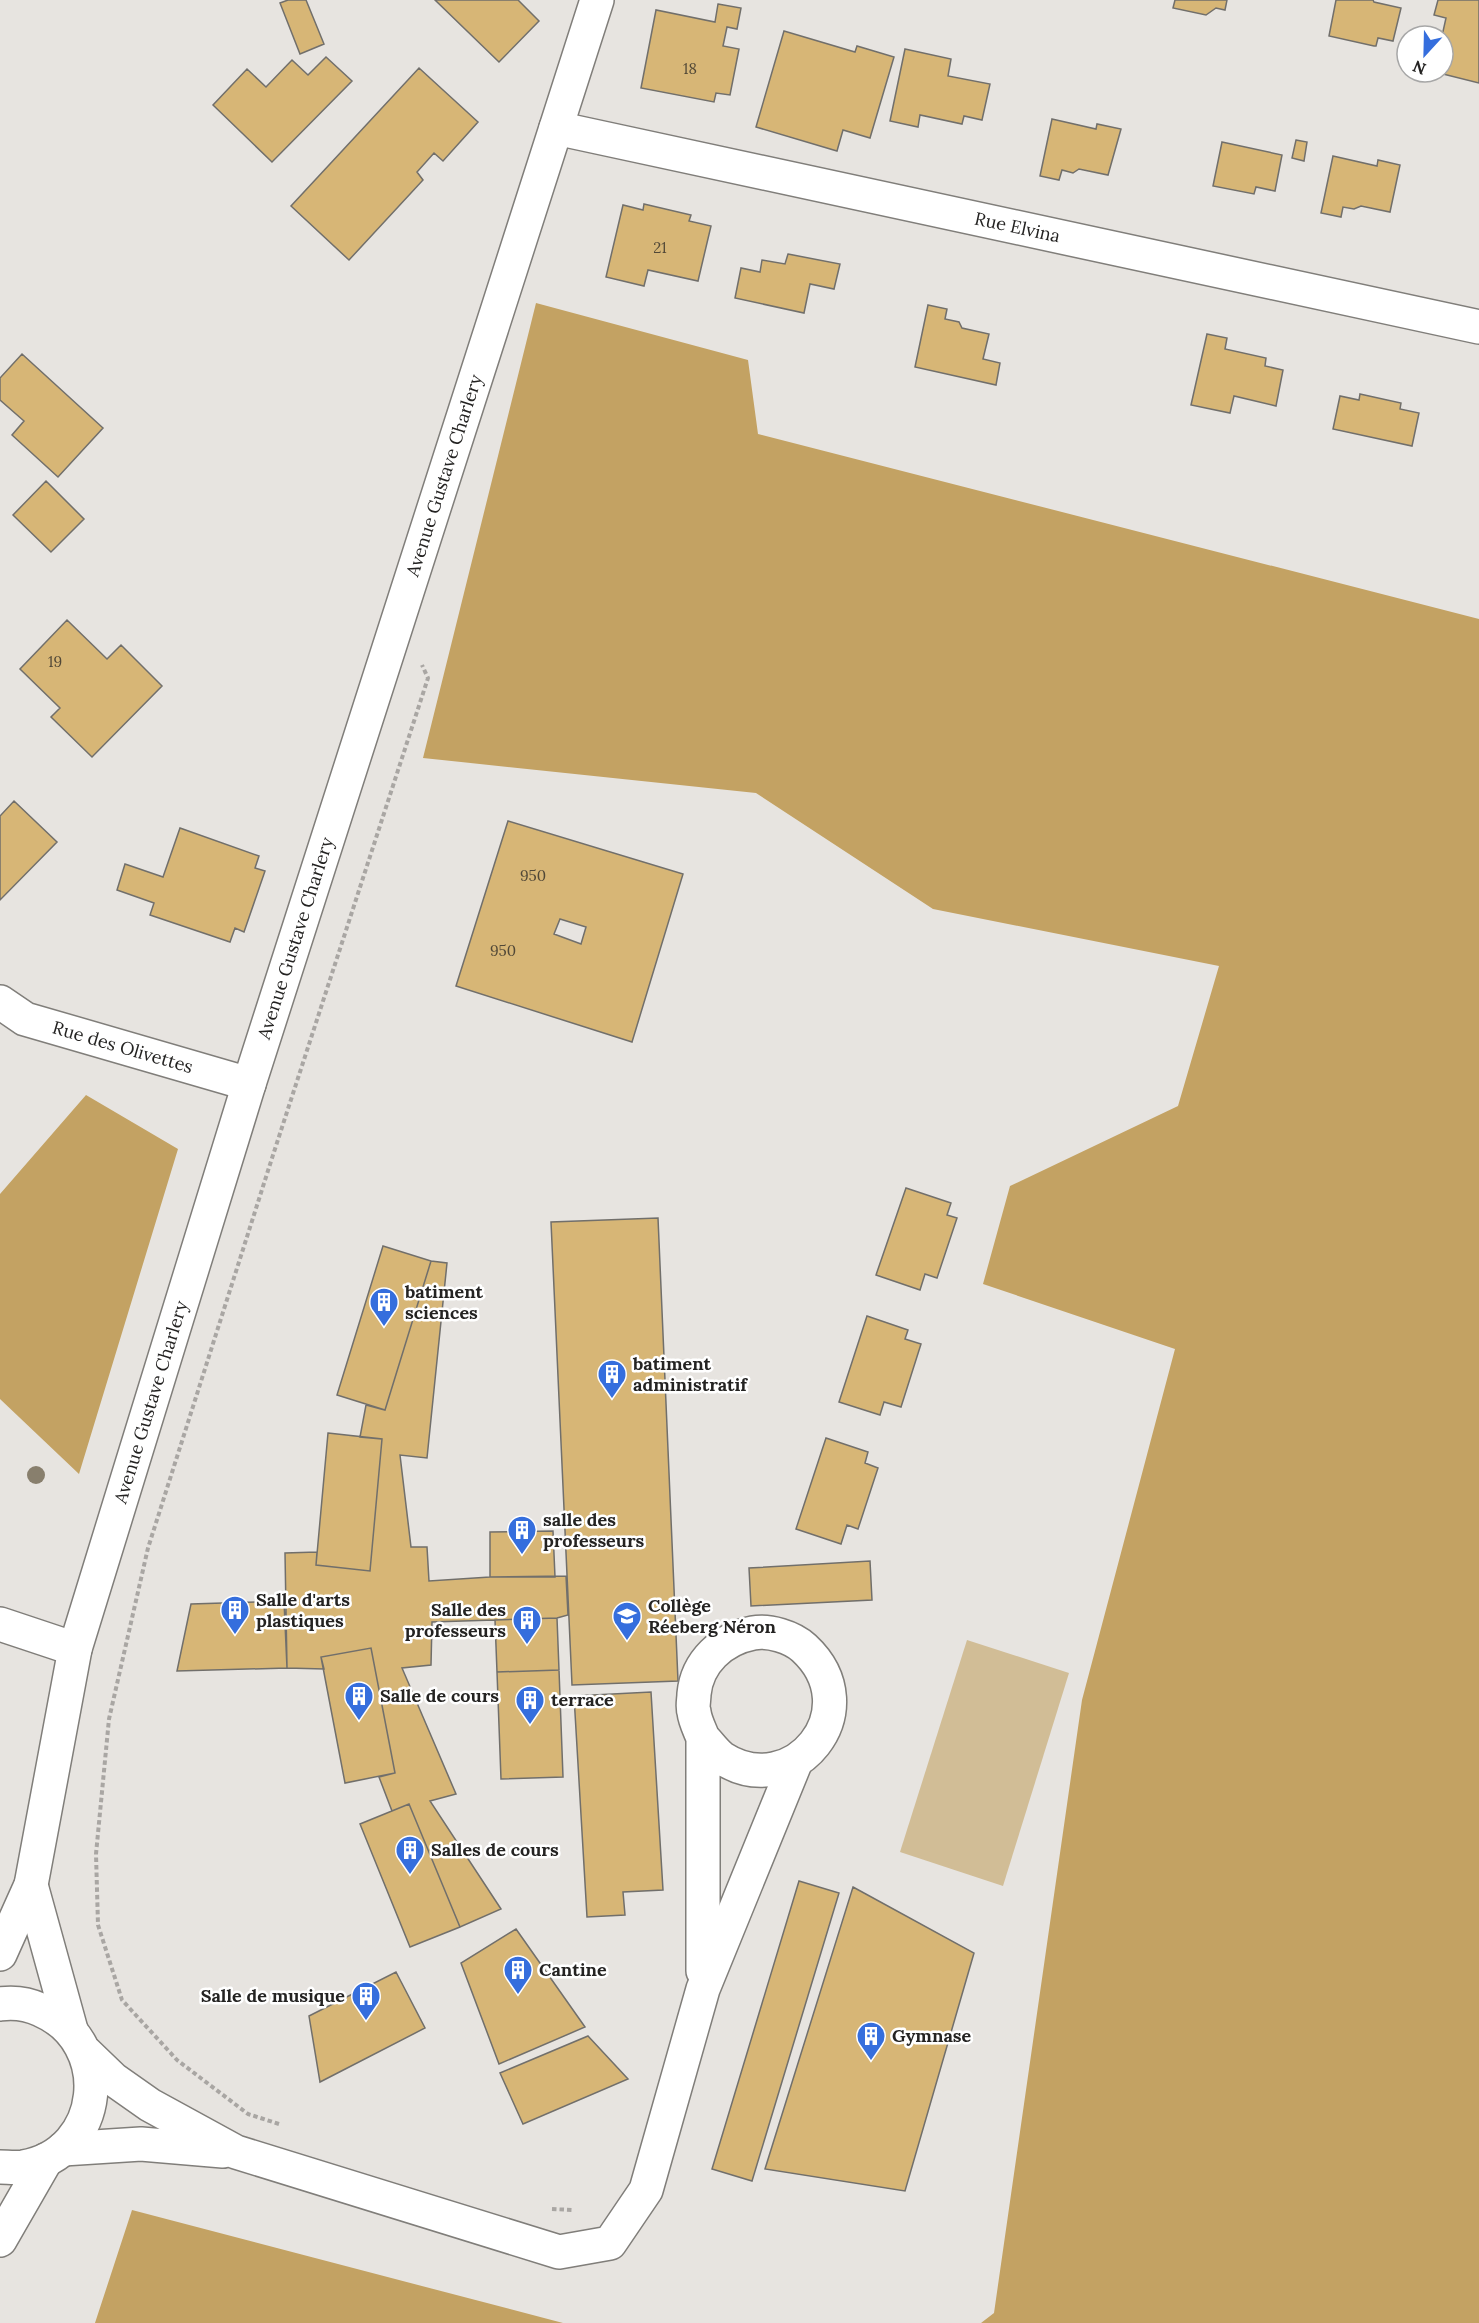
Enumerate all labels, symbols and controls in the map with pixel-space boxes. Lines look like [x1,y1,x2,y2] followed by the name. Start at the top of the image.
[1395,24,1455,84] north arrow
[1410,56,1429,79] text: N
[683,59,697,78] house number: 18
[973,207,1062,247] street label: Rue Elvina
[653,238,667,257] house number: 21
[400,371,487,580] street label: Avenue Gustave Charlery
[48,652,62,671] house number: 19
[252,834,339,1043] street label: Avenue Gustave Charlery
[520,866,546,885] house number: 950
[490,941,516,960] house number: 950
[50,1016,196,1078] street label: Rue des Olivettes
[404,1280,484,1324] place label: batiment sciences
[368,1286,400,1328] building icon: batiment sciences
[108,1297,193,1507] street label: Avenue Gustave Charlery
[632,1352,748,1396] place label: batiment administratif
[596,1358,628,1400] building icon: batiment administratif
[543,1508,644,1552] place label: salle des professeurs
[506,1514,538,1556] building icon: salle des professeurs
[256,1588,350,1632] place label: Salle d'arts plastiques
[219,1594,251,1636] building icon: Salle d'arts plastiques
[648,1594,777,1638] place label: Collège Réeberg Néron
[405,1598,506,1642] place label: Salle des professeurs
[611,1600,643,1642] school or university icon: Collège Réeberg Néron
[511,1604,543,1646] building icon: Salle des professeurs
[343,1680,375,1722] building icon: Salle de cours
[380,1684,499,1707] place label: Salle de cours
[514,1684,546,1726] building icon: terrace
[551,1688,614,1711] place label: terrace
[394,1834,426,1876] building icon: Salles de cours
[431,1838,559,1861] place label: Salles de cours
[502,1954,534,1996] building icon: Cantine
[539,1958,607,1981] place label: Cantine
[350,1980,382,2022] building icon: Salle de musique
[201,1984,345,2007] place label: Salle de musique
[855,2020,887,2062] building icon: Gymnase
[892,2024,972,2047] place label: Gymnase

